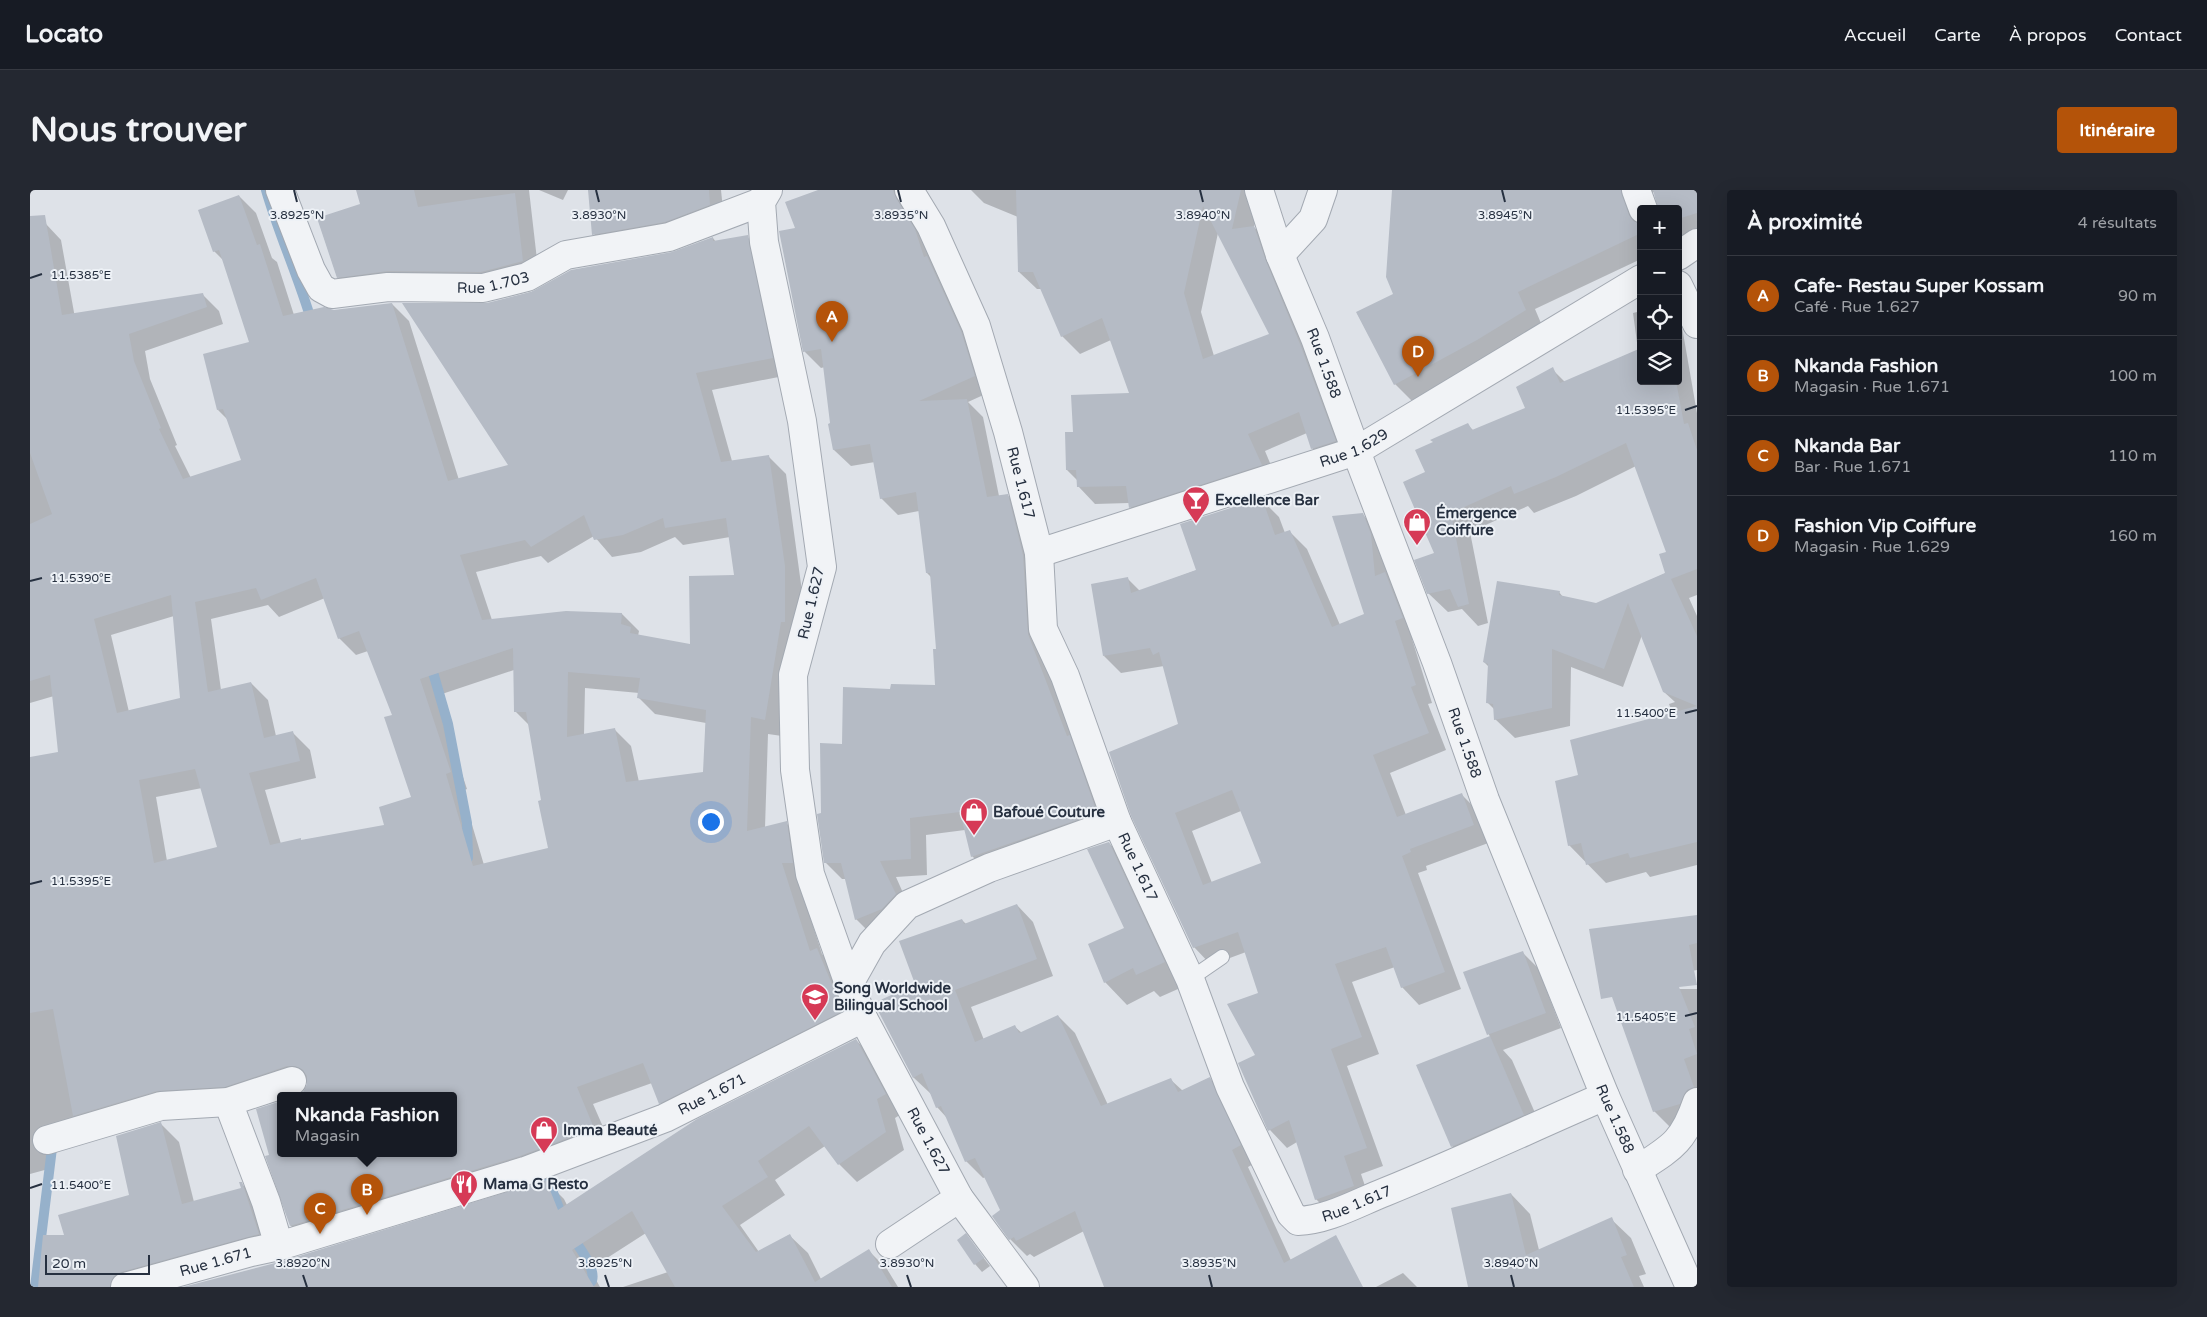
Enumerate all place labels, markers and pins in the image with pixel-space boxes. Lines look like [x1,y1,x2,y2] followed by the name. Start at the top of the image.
[816,301,848,342] pin: A
[1402,336,1434,377] pin: D
[1181,485,1211,524] bar icon: Excellence Bar
[1215,491,1319,509] place label: Excellence Bar
[1436,503,1517,539] place label: Émergence Coiffure
[1402,507,1432,546] shop icon: Émergence Coiffure
[959,797,989,836] shop icon: Bafoué Couture
[993,803,1105,821] place label: Bafoué Couture
[834,979,951,1015] place label: Song Worldwide Bilingual School
[800,982,830,1021] school or university icon: Song Worldwide Bilingual School
[529,1115,559,1154] shop icon: Imma Beauté
[563,1121,658,1139] place label: Imma Beauté
[449,1169,479,1208] restaurant icon: Mama G Resto
[351,1174,383,1215] pin: B
[483,1175,588,1193] place label: Mama G Resto
[304,1193,336,1234] pin: C

